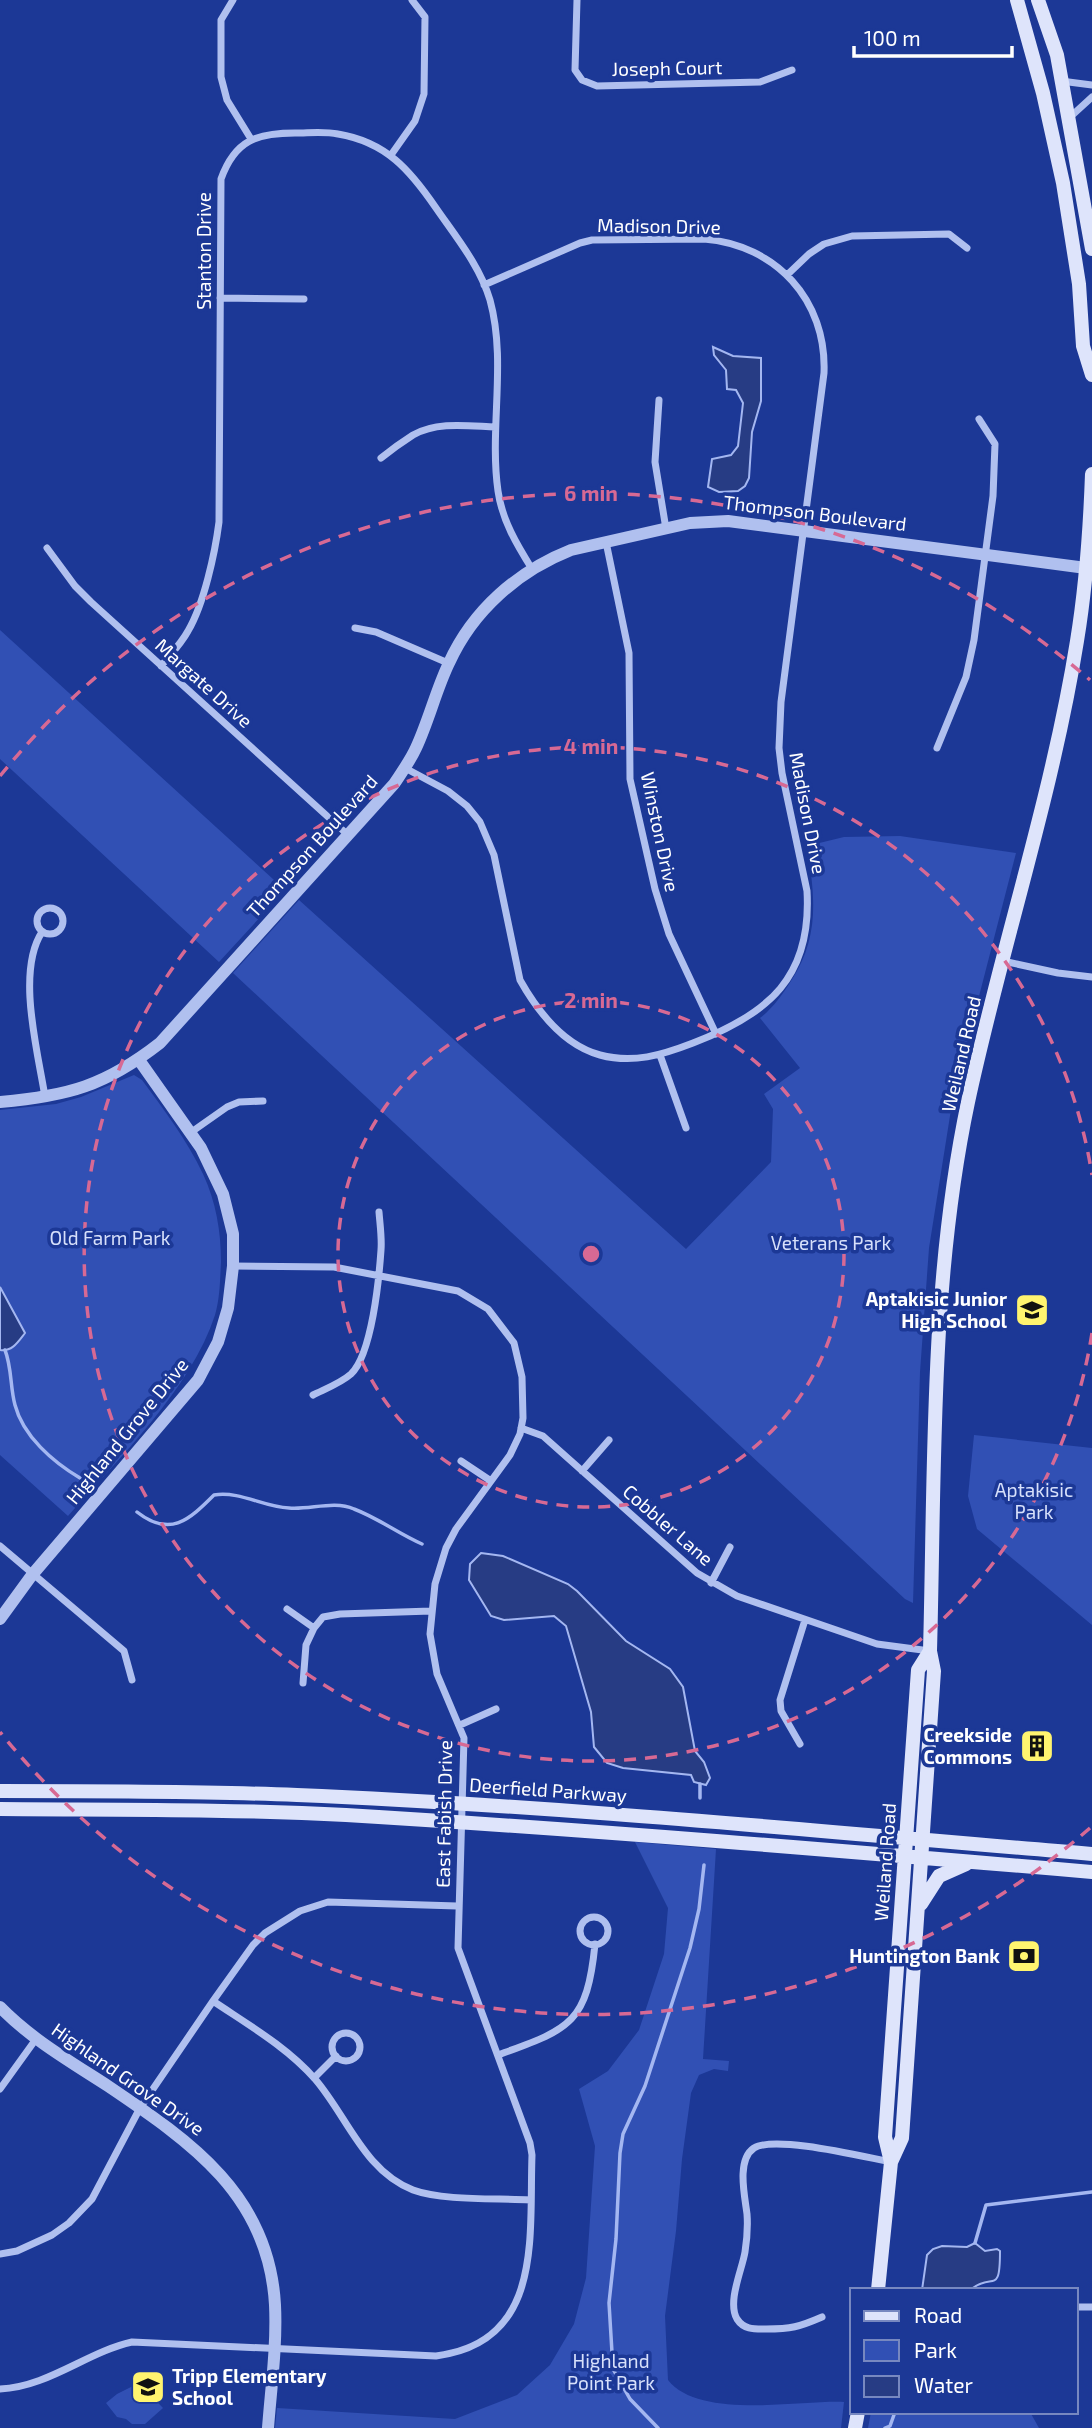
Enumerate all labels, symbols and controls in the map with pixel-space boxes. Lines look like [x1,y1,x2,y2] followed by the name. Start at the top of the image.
[854,14,1012,58] scale bar
[864,25,921,50] text: 100 m
[611,55,723,80] street label: Joseph Court
[192,192,215,310] street label: Stanton Drive
[597,213,721,238] street label: Madison Drive
[564,480,618,505] text: 6 min
[722,490,908,535] street label: Thompson Boulevard
[151,633,258,732] street label: Margate Drive
[564,733,618,758] text: 4 min
[785,750,832,876] street label: Madison Drive
[241,770,382,922] street label: Thompson Boulevard
[637,770,684,894] street label: Winston Drive
[564,987,618,1012] text: 2 min
[936,994,985,1114] street label: Weiland Road
[49,1226,171,1249] park label: Old Farm Park
[771,1231,891,1254] park label: Veterans Park
[579,1242,603,1266] centre of rings
[866,1287,1008,1332] place label: Aptakisic Junior High School
[1013,1291,1051,1329] school or university icon: Aptakisic Junior High School
[61,1353,192,1508] street label: Highland Grove Drive
[995,1478,1073,1523] park label: Aptakisic Park
[619,1479,718,1570] street label: Cobbler Lane
[923,1723,1012,1768] place label: Creekside Commons
[1018,1727,1056,1765] building icon: Creekside Commons
[431,1740,456,1888] street label: East Fabish Drive
[468,1773,628,1806] street label: Deerfield Parkway
[869,1802,900,1922] street label: Weiland Road
[1005,1937,1043,1975] bank icon: Huntington Bank
[849,1944,1000,1967] place label: Huntington Bank
[48,2017,209,2140] street label: Highland Grove Drive
[850,2288,1078,2414] legend
[914,2302,962,2327] text: Road
[914,2337,957,2362] text: Park
[567,2349,655,2394] park label: Highland Point Park
[172,2364,327,2409] place label: Tripp Elementary School
[129,2368,167,2406] school or university icon: Tripp Elementary School
[914,2372,973,2397] text: Water

